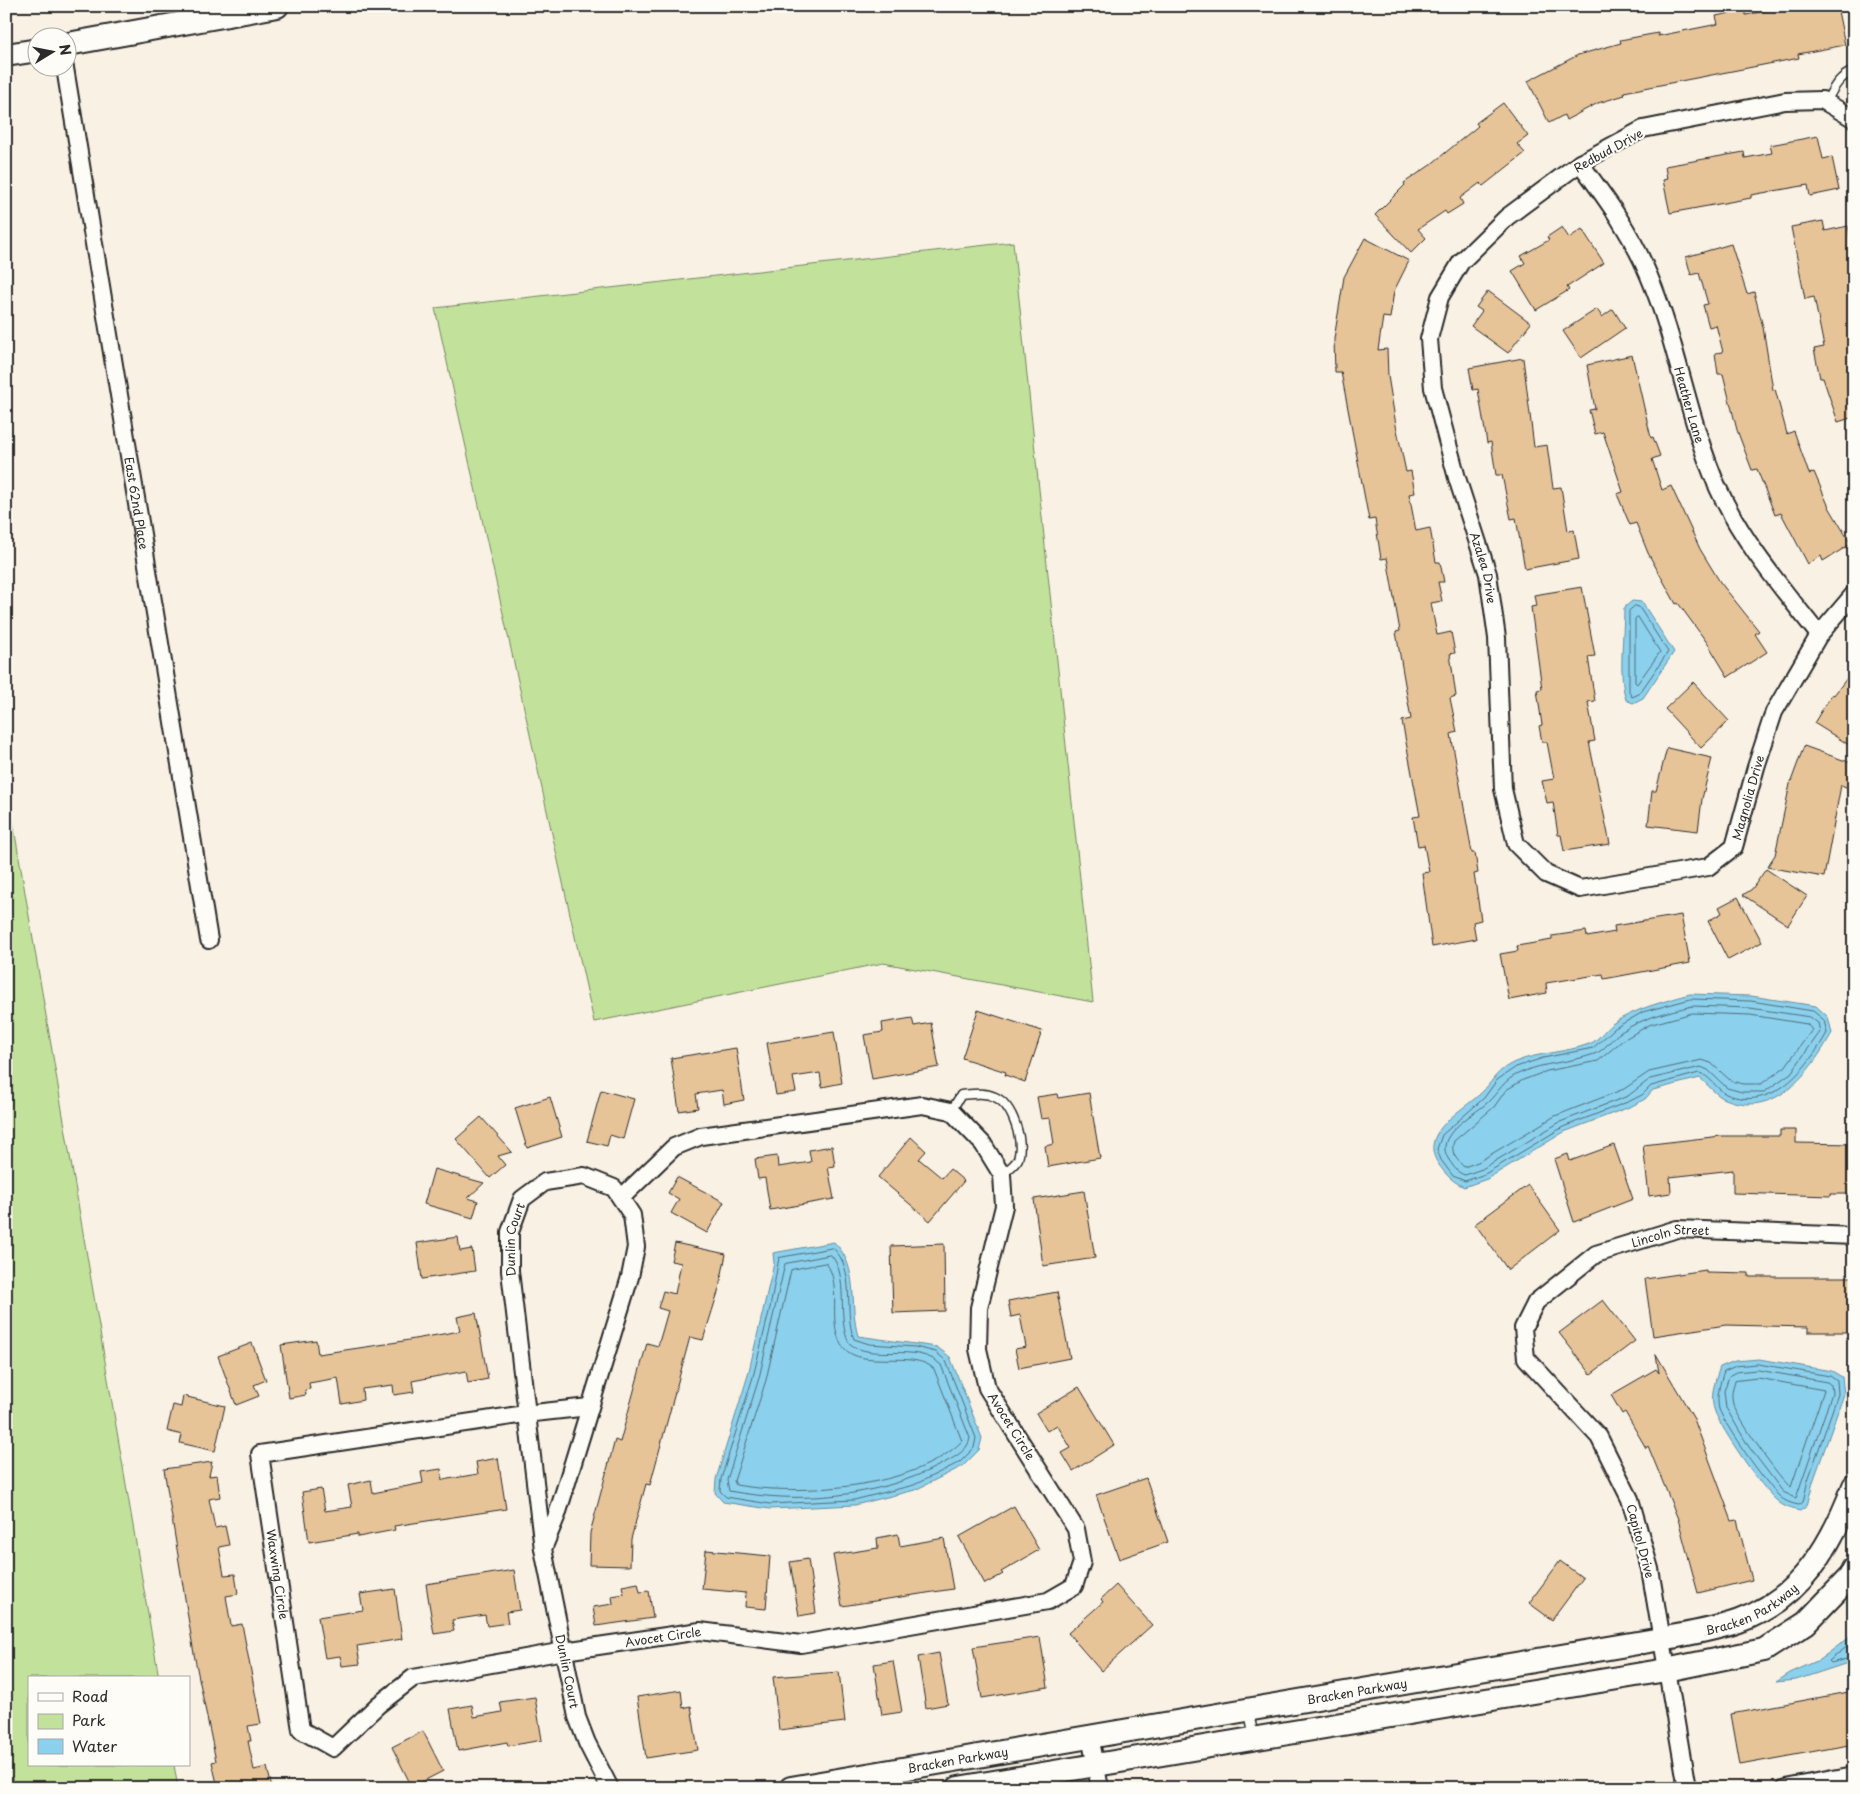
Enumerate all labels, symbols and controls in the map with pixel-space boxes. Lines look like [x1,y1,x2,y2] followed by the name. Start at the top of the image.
[28,28,78,78] north arrow
[54,42,77,57] text: N
[1570,124,1646,176] street label: Redbud Drive
[1670,365,1709,446] street label: Heather Lane
[120,455,153,551] street label: East 62nd Place
[1466,529,1501,605] street label: Azalea Drive
[1727,753,1768,842] street label: Magnolia Drive
[501,1200,529,1278] street label: Dunlin Court
[1629,1220,1710,1252] street label: Lincoln Street
[984,1389,1040,1463] street label: Avocet Circle
[1622,1502,1660,1580] street label: Capitol Drive
[262,1528,294,1621] street label: Waxwing Circle
[1704,1579,1802,1639] street label: Bracken Parkway
[624,1622,703,1651] street label: Avocet Circle
[551,1632,584,1710] street label: Dunlin Court
[1305,1674,1408,1709] street label: Bracken Parkway
[28,1676,190,1766] legend
[72,1684,108,1707] text: Road
[72,1708,106,1731] text: Park
[72,1734,117,1757] text: Water
[906,1742,1009,1777] street label: Bracken Parkway

